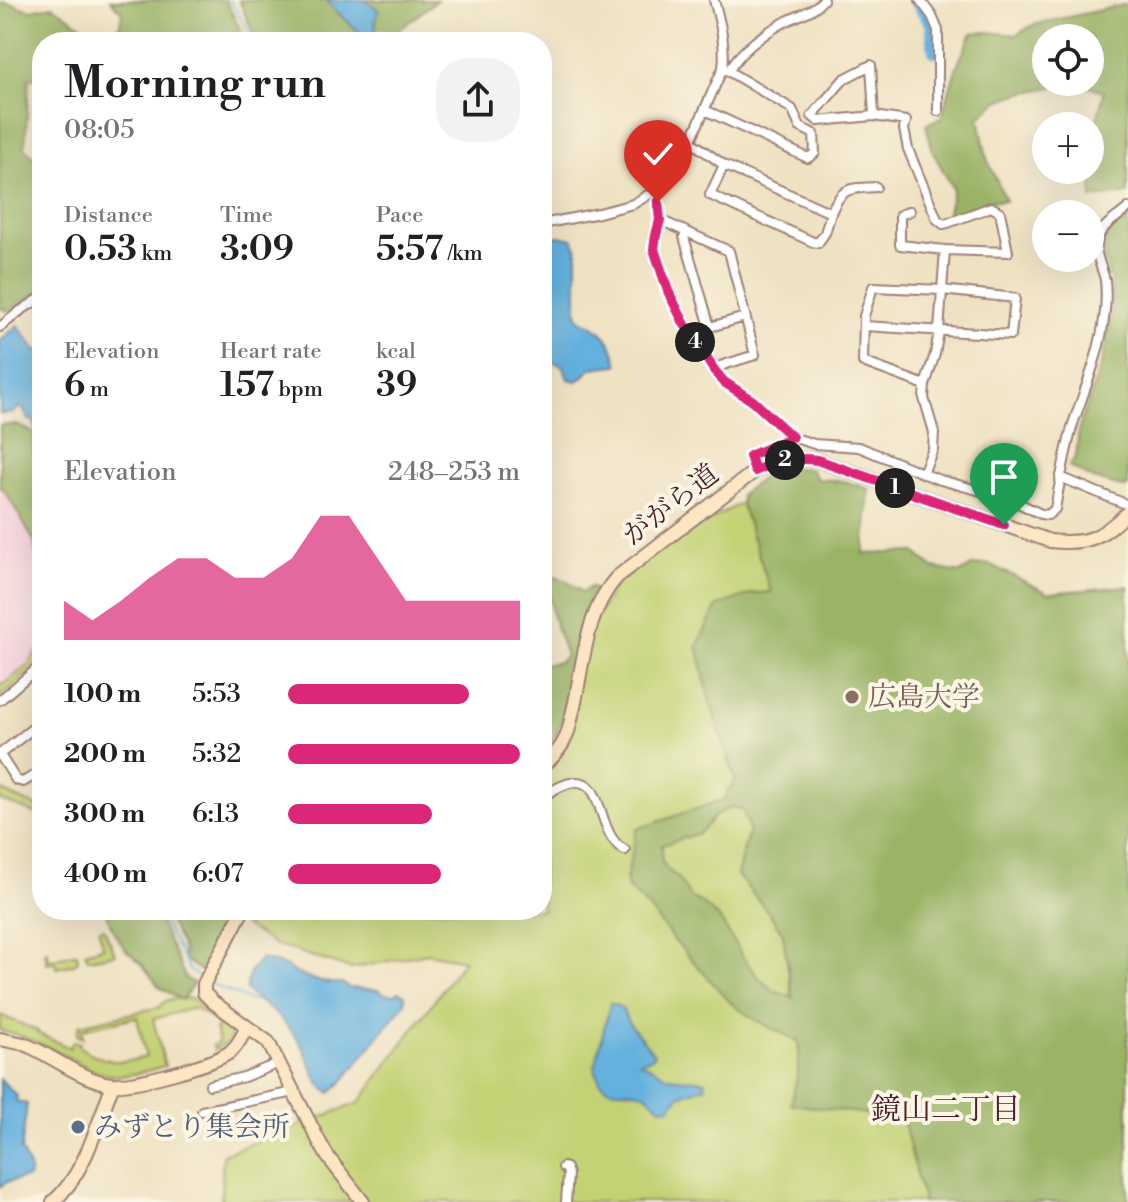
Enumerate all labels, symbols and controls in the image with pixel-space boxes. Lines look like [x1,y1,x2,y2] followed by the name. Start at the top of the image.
[1032,24,1104,272] map controls
[1032,24,1104,96] button: locate
[64,56,326,111] text: Morning run
[436,58,520,142] button: share
[1032,112,1104,184] button: +
[64,114,135,146] text: 08:05
[624,120,692,202] pin
[636,132,680,176] icon: check
[1032,200,1104,272] button: −
[64,202,153,229] text: Distance
[220,202,273,229] text: Time
[376,202,423,229] text: Pace
[64,229,137,271] text: 0.53
[220,229,294,271] text: 3:09
[376,229,443,271] text: 5:57
[137,240,172,267] text: km
[443,240,483,267] text: /km
[675,322,715,362] pin: 4
[688,328,702,355] text: 4
[64,338,159,365] text: Elevation
[220,338,322,365] text: Heart rate
[376,338,416,365] text: kcal
[64,365,85,407] text: 6
[220,365,274,407] text: 157
[376,365,417,407] text: 39
[85,376,109,403] text: m
[274,376,323,403] text: bpm
[765,440,805,480] pin: 2
[970,443,1038,525] pin
[778,446,792,473] text: 2
[982,455,1026,499] icon: arrive
[64,456,177,488] text: Elevation
[388,456,520,488] text: 248–253 m
[616,457,726,553] street label: ががら道
[875,468,915,508] pin: 1
[890,474,900,501] text: 1
[64,678,141,710] text: 100 m
[192,678,241,710] text: 5:53
[868,680,980,715] place label: 広島大学
[843,688,861,706] marker: 広島大学
[64,738,146,770] text: 200 m
[192,738,241,770] text: 5:32
[64,798,145,830] text: 300 m
[192,798,239,830] text: 6:13
[64,858,147,890] text: 400 m
[192,858,244,890] text: 6:07
[871,1091,1021,1129] district label: 鏡山二丁目
[94,1110,290,1145] place label: みずとり集会所
[69,1118,87,1136] marker: みずとり集会所

